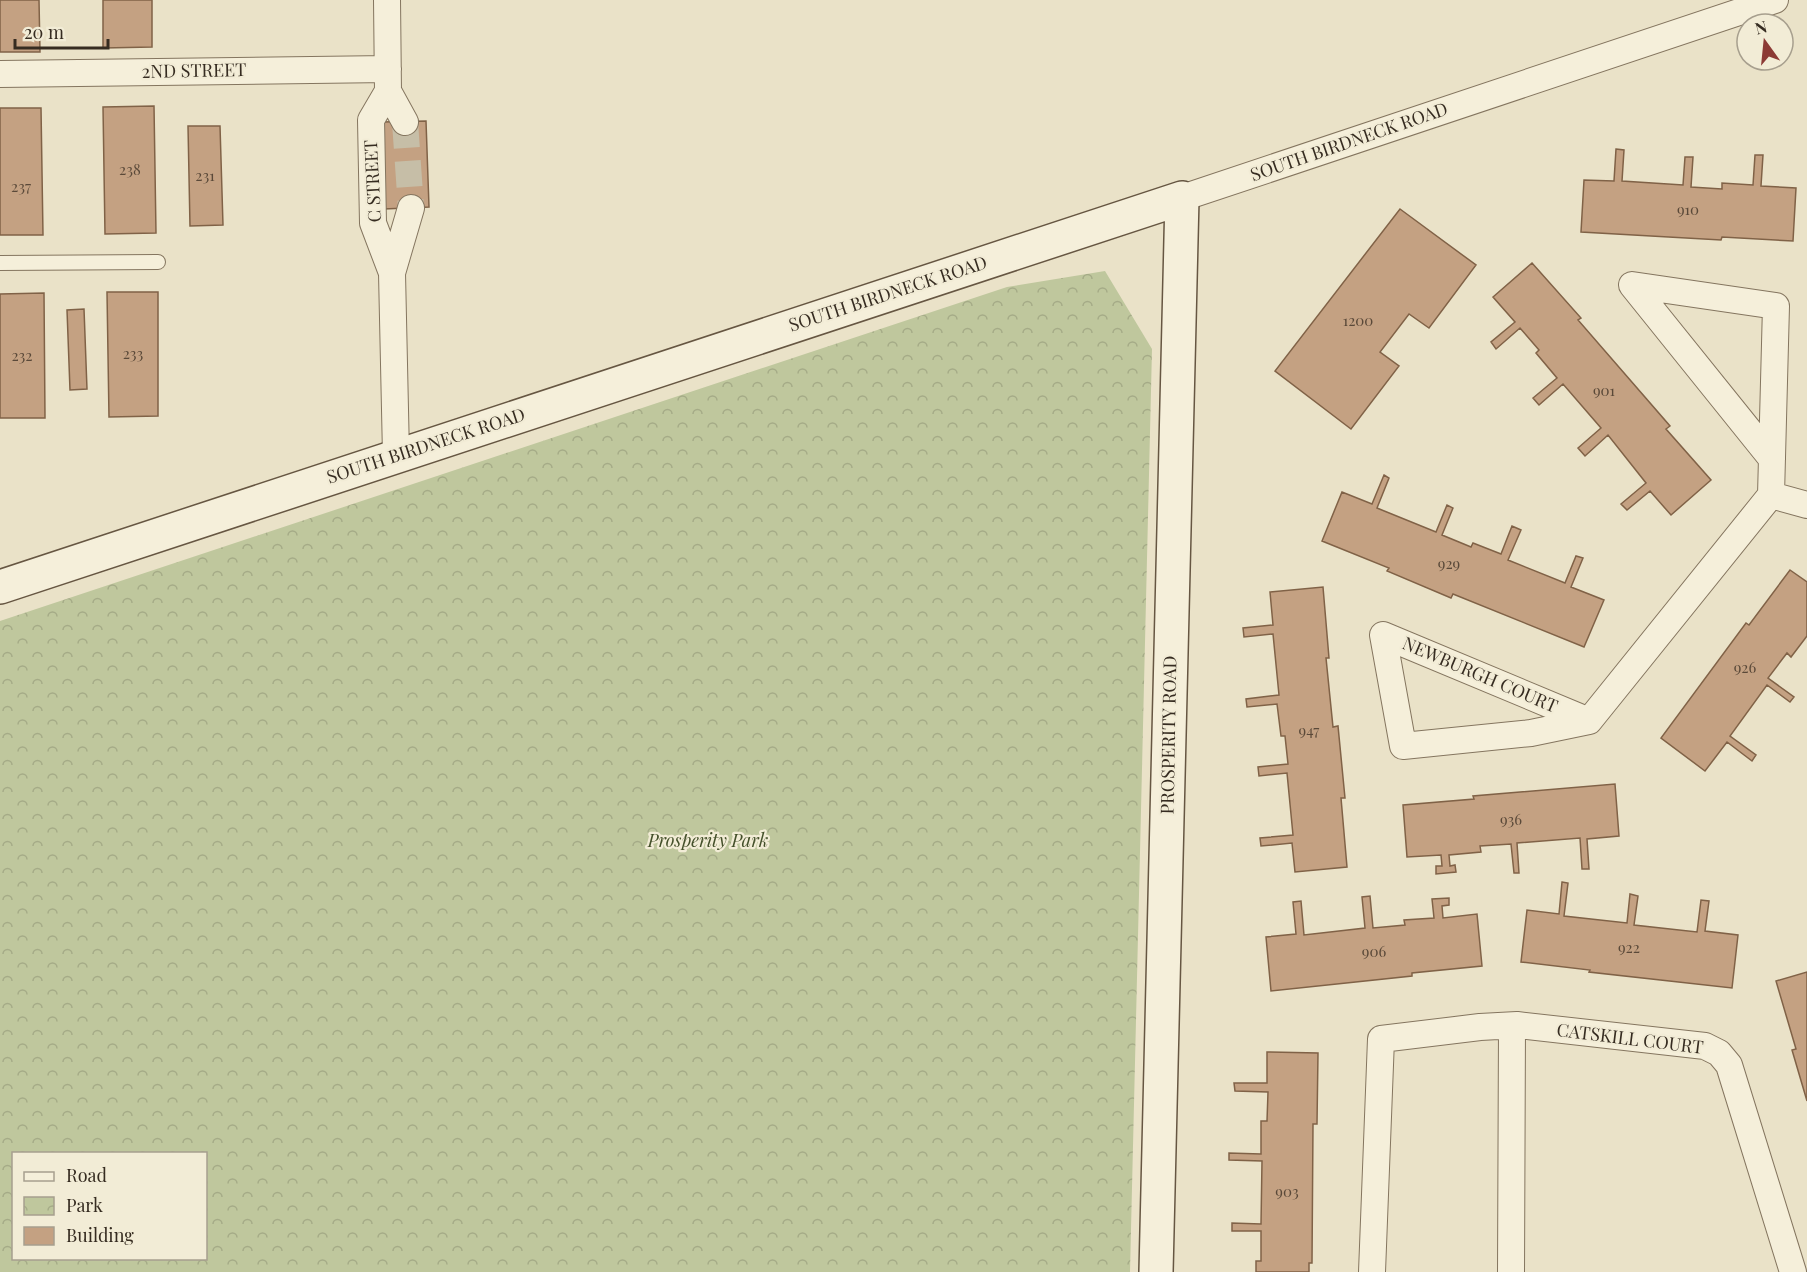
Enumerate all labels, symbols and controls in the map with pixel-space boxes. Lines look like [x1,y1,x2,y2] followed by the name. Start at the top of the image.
[15,12,108,50] scale bar
[1735,12,1795,72] north arrow
[1753,15,1770,39] text: N
[24,20,64,44] text: 20 m
[142,57,246,83] street label: 2ND STREET
[1247,96,1451,186] street label: SOUTH BIRDNECK ROAD
[358,139,386,223] street label: C STREET
[119,159,141,179] house number: 238
[195,165,215,185] house number: 231
[11,176,31,196] house number: 237
[1677,199,1699,219] house number: 910
[785,250,990,336] street label: SOUTH BIRDNECK ROAD
[1343,310,1373,330] house number: 1200
[123,343,144,363] house number: 233
[11,345,33,365] house number: 232
[1593,380,1616,400] house number: 901
[323,402,528,488] street label: SOUTH BIRDNECK ROAD
[1438,553,1460,573] house number: 929
[1399,631,1562,718] street label: NEWBURGH COURT
[1155,655,1181,815] street label: PROSPERITY ROAD
[1734,657,1757,677] house number: 926
[1299,720,1319,740] house number: 947
[1500,809,1522,829] house number: 936
[647,828,768,852] park label: Prosperity Park
[1618,937,1640,957] house number: 922
[1362,941,1386,961] house number: 906
[1555,1017,1705,1059] street label: CATSKILL COURT
[12,1152,207,1260] legend
[66,1163,107,1187] text: Road
[1275,1181,1299,1201] house number: 903
[66,1193,103,1217] text: Park
[66,1223,134,1247] text: Building

